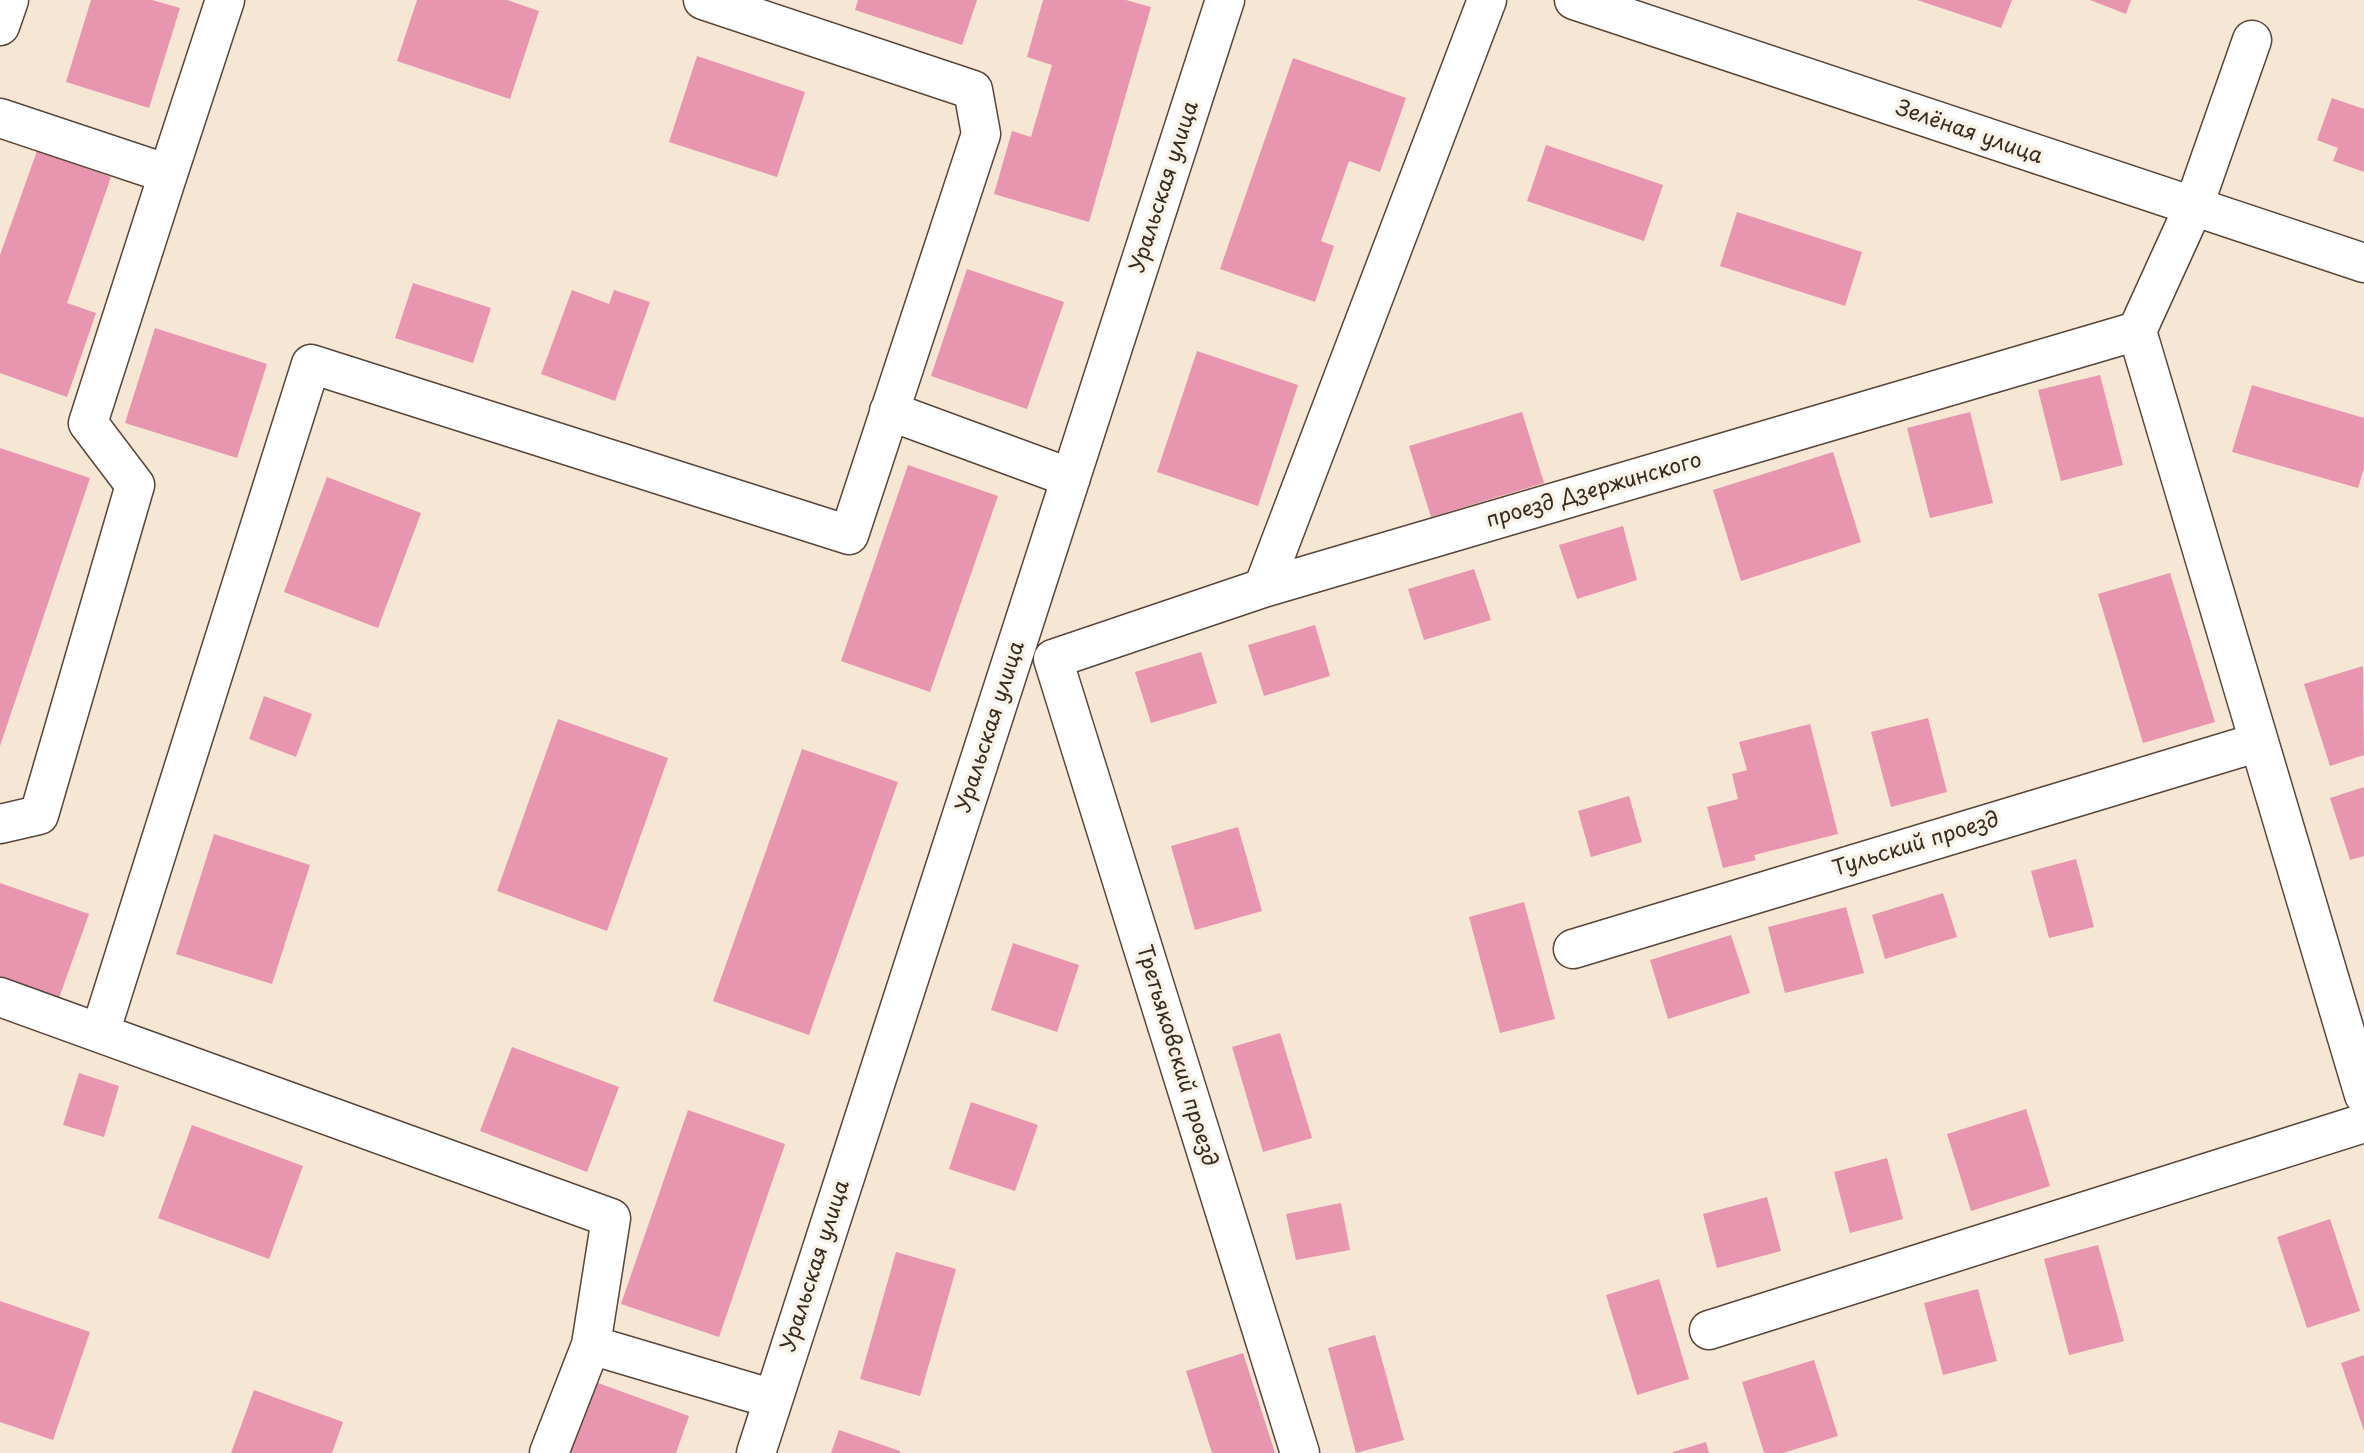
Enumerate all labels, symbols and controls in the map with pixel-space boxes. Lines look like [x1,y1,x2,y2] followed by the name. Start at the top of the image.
[1892,96,2046,170] street label: Зелёная улица
[1125,98,1205,276] street label: Уральская улица
[1483,448,1705,534] street label: проезд Дзержинского
[951,638,1031,816] street label: Уральская улица
[1830,808,2002,882] street label: Тульский проезд
[1130,942,1222,1170] street label: Третьяковский проезд
[776,1177,856,1355] street label: Уральская улица

